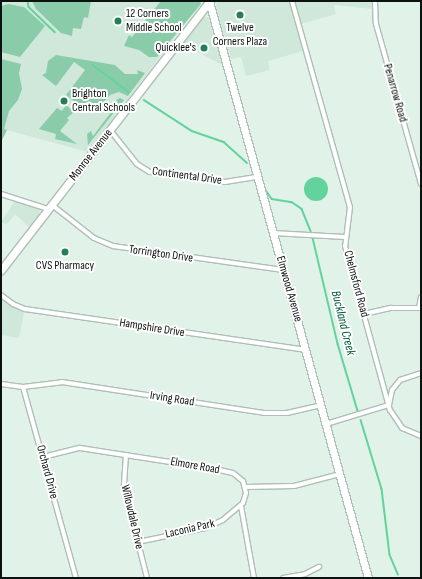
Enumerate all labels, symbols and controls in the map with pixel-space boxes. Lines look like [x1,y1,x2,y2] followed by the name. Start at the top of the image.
[126,7,182,35] place label: 12 Corners Middle School
[235,10,245,20] marker: Twelve Corners Plaza
[113,16,123,26] marker: 12 Corners Middle School
[213,21,267,49] place label: Twelve Corners Plaza
[155,41,196,55] place label: Quicklee's
[199,43,209,53] marker: Quicklee's
[380,62,410,124] street label: Penarrow Road
[72,87,135,115] place label: Brighton Central Schools
[59,96,69,106] marker: Brighton Central Schools
[66,126,116,184] street label: Monroe Avenue
[151,164,223,188] street label: Continental Drive
[128,242,194,266] street label: Torrington Drive
[60,247,70,257] marker: CVS Pharmacy
[340,249,372,319] street label: Chelmsford Road
[273,254,305,324] street label: Elmwood Avenue
[36,259,94,273] place label: CVS Pharmacy
[327,289,359,357] water label: Buckland Creek
[118,316,186,340] street label: Hampshire Drive
[149,388,195,410] street label: Irving Road
[33,444,61,500] street label: Orchard Drive
[169,455,221,477] street label: Elmore Road
[118,483,146,551] street label: Willowdale Drive
[164,516,216,542] street label: Laconia Park

